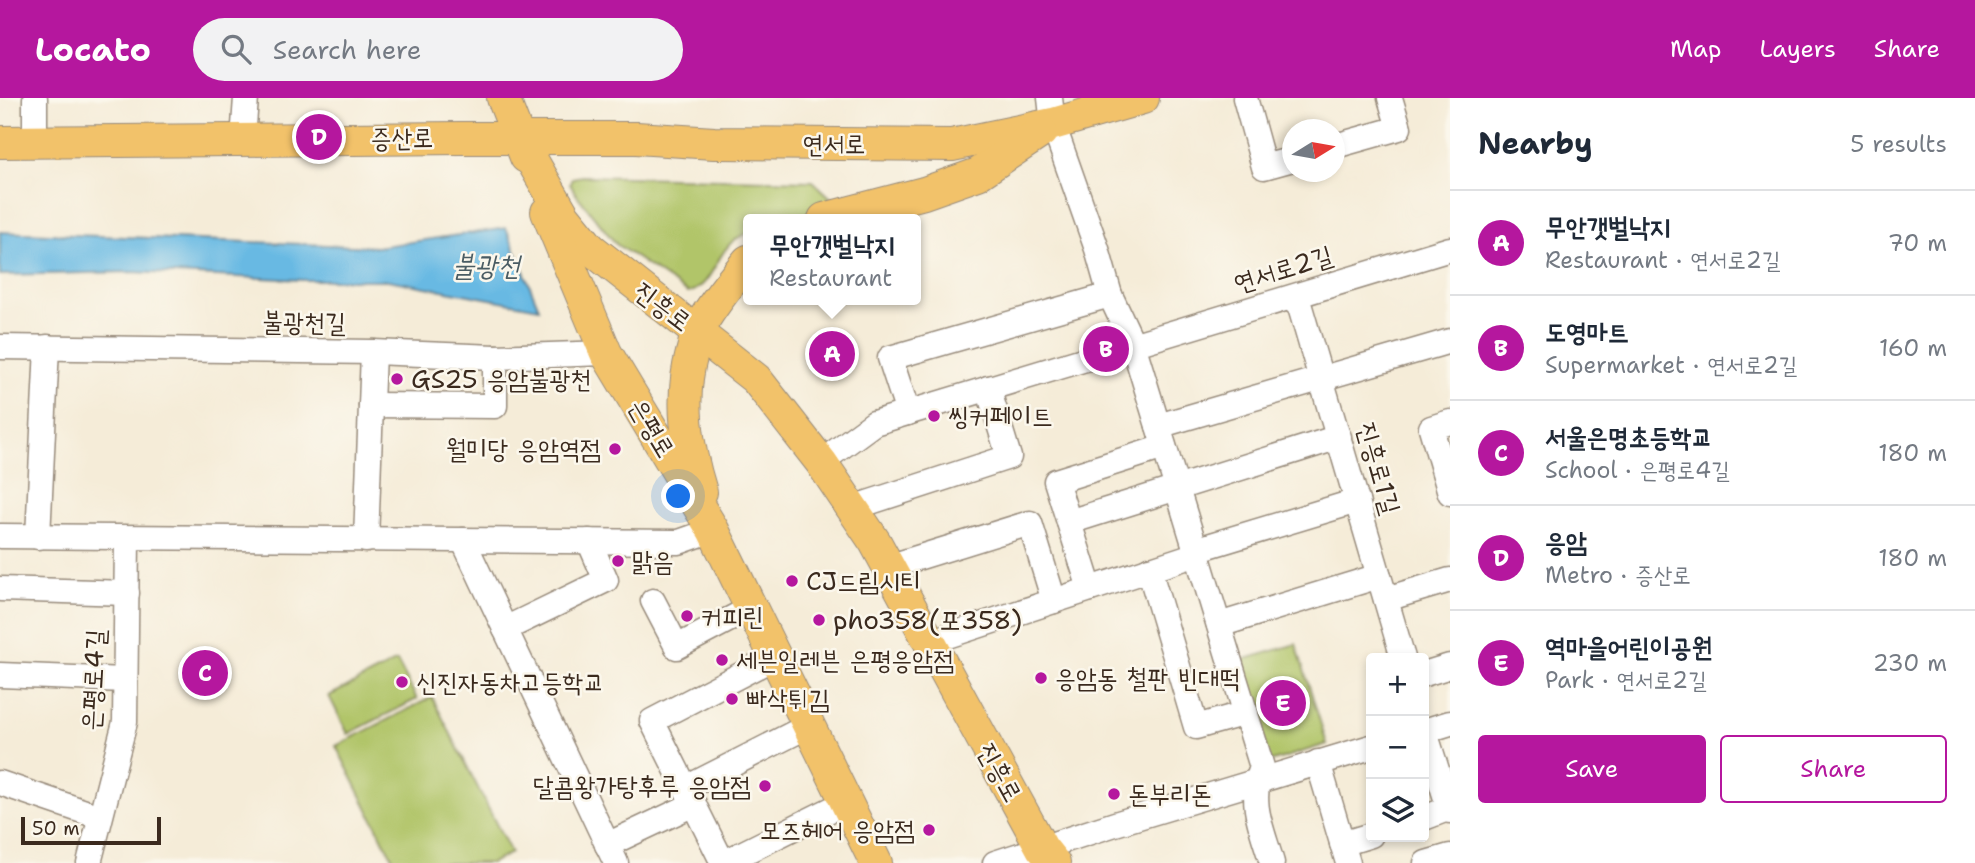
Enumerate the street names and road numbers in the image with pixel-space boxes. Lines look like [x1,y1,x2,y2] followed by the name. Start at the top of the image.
[370,119,434,156] street label: 증산로
[803,126,865,161] street label: 연서로
[1229,237,1337,300] street label: 연서로2길
[628,273,699,338] street label: 진흥로
[262,303,346,340] street label: 불광천길
[621,392,684,464] street label: 은평로
[1350,418,1409,518] street label: 진흥로1길
[72,628,113,732] street label: 은평로4길
[970,736,1031,808] street label: 진흥로

